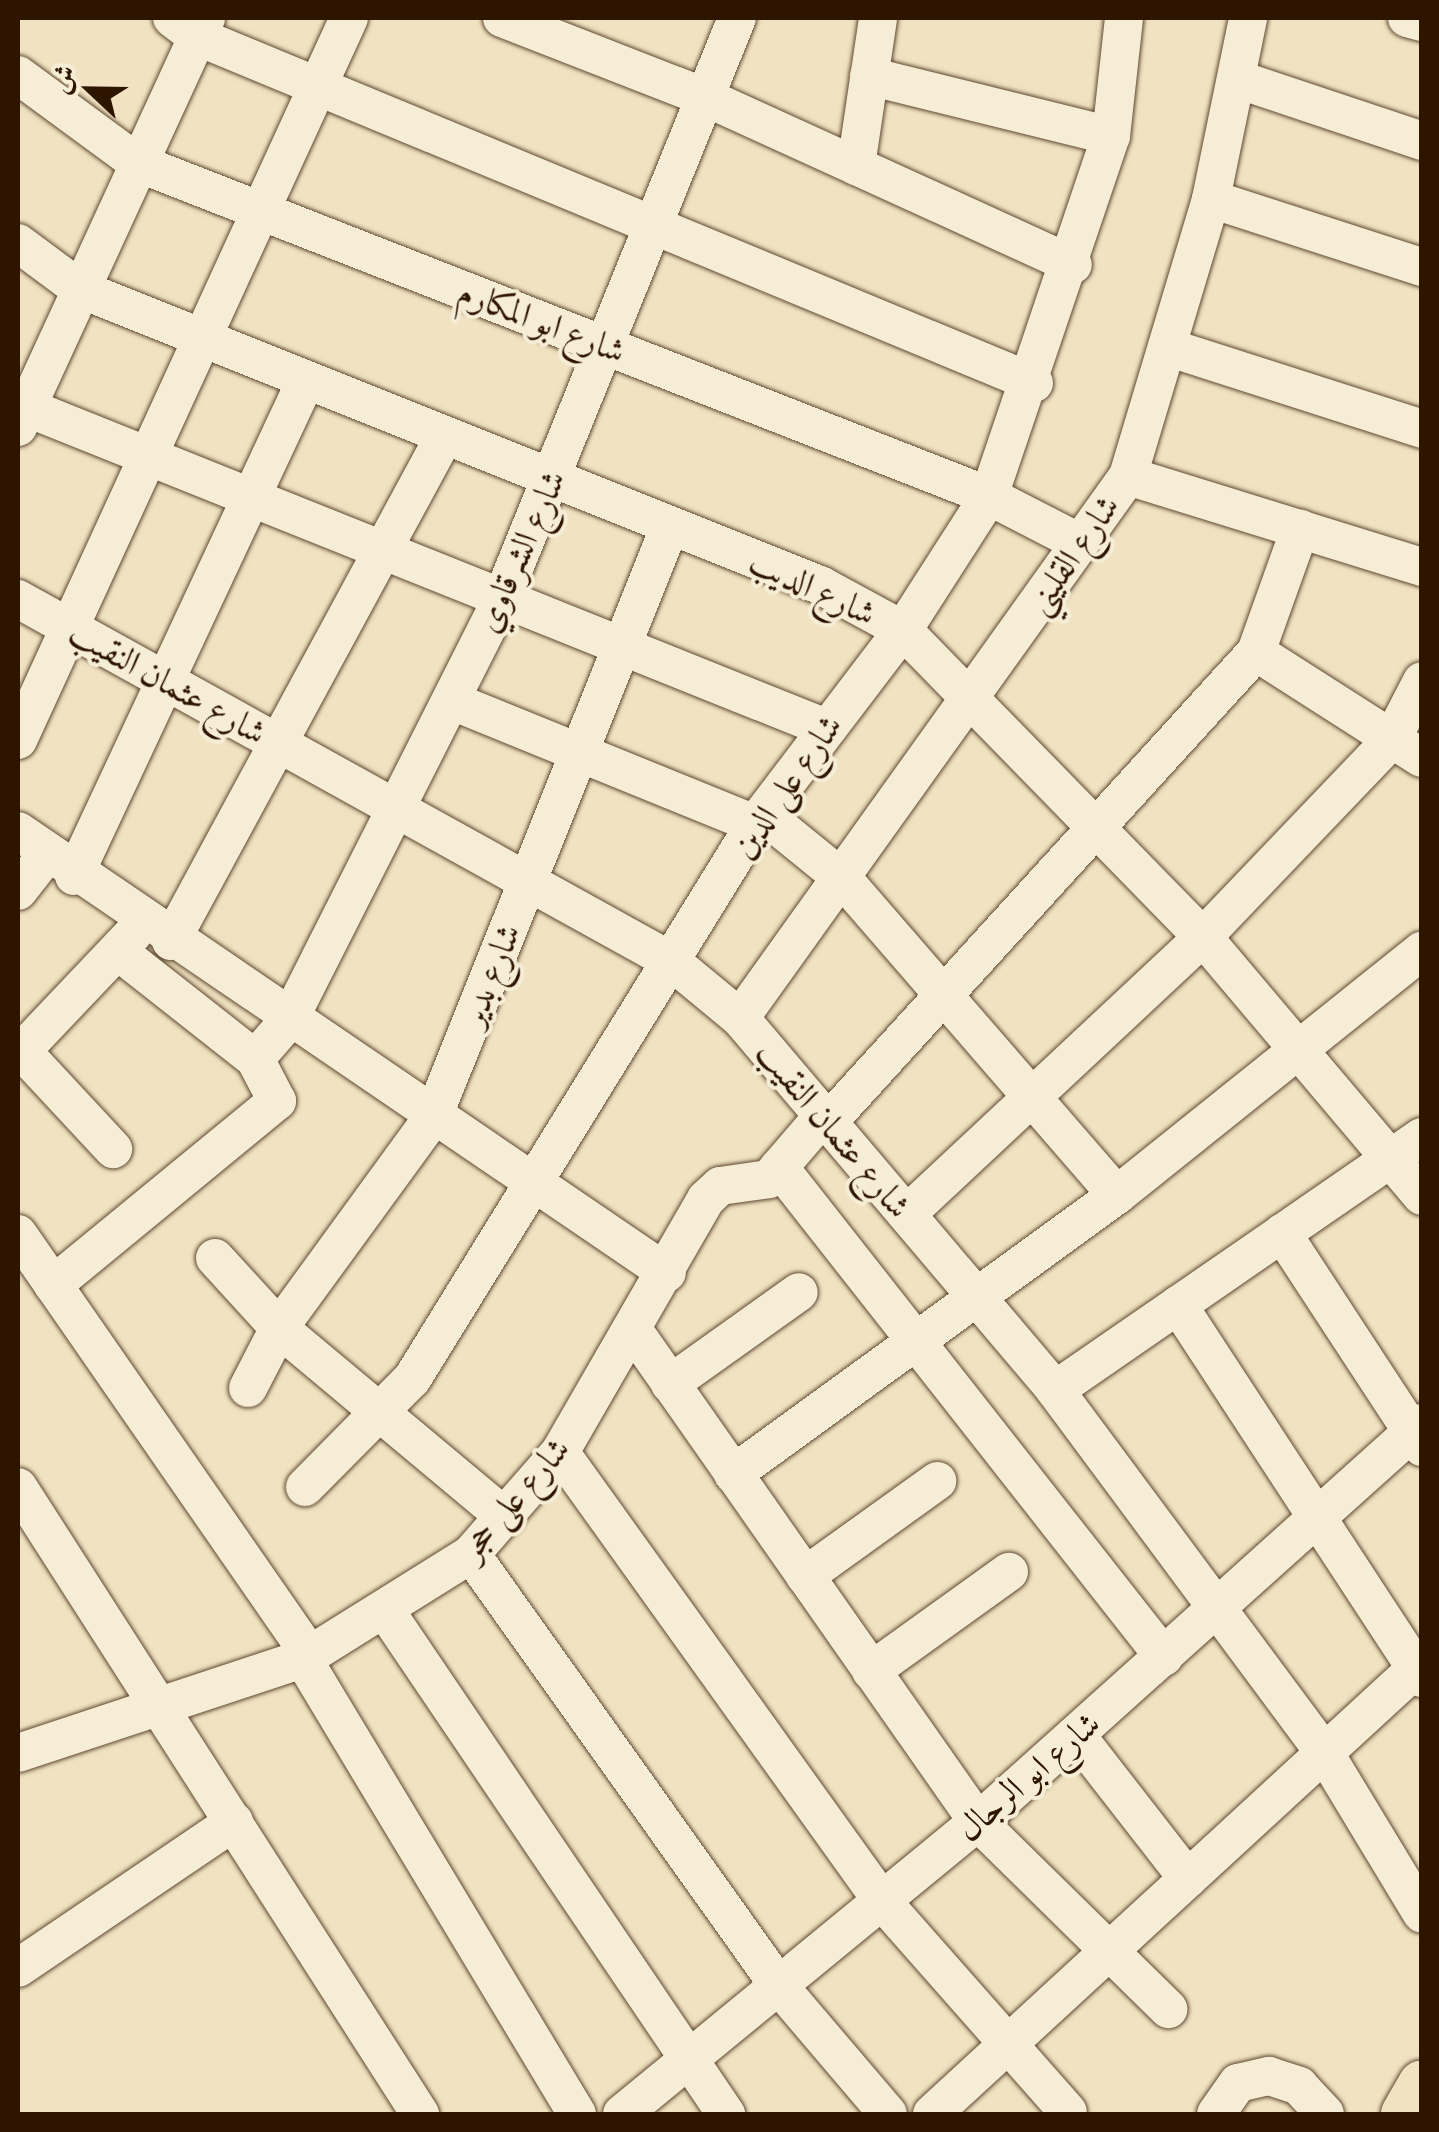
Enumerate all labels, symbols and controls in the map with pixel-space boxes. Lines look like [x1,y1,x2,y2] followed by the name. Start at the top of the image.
[40,40,140,140] north arrow
[40,59,84,98] text: ش
[452,270,632,372] street label: شارع ابو المكارم
[466,463,574,639] street label: شارع الشرقاوي
[1016,486,1128,622] street label: شارع القليني
[743,540,883,634] street label: شارع الديب
[62,611,274,753] street label: شارع عثمان النقيب
[721,706,851,866] street label: شارع على الدين
[450,917,530,1033] street label: شارع بدير
[747,1032,921,1226] street label: شارع عثمان النقيب
[449,1428,579,1568] street label: شارع على حجر
[948,1702,1108,1850] street label: شارع ابو الرجال

